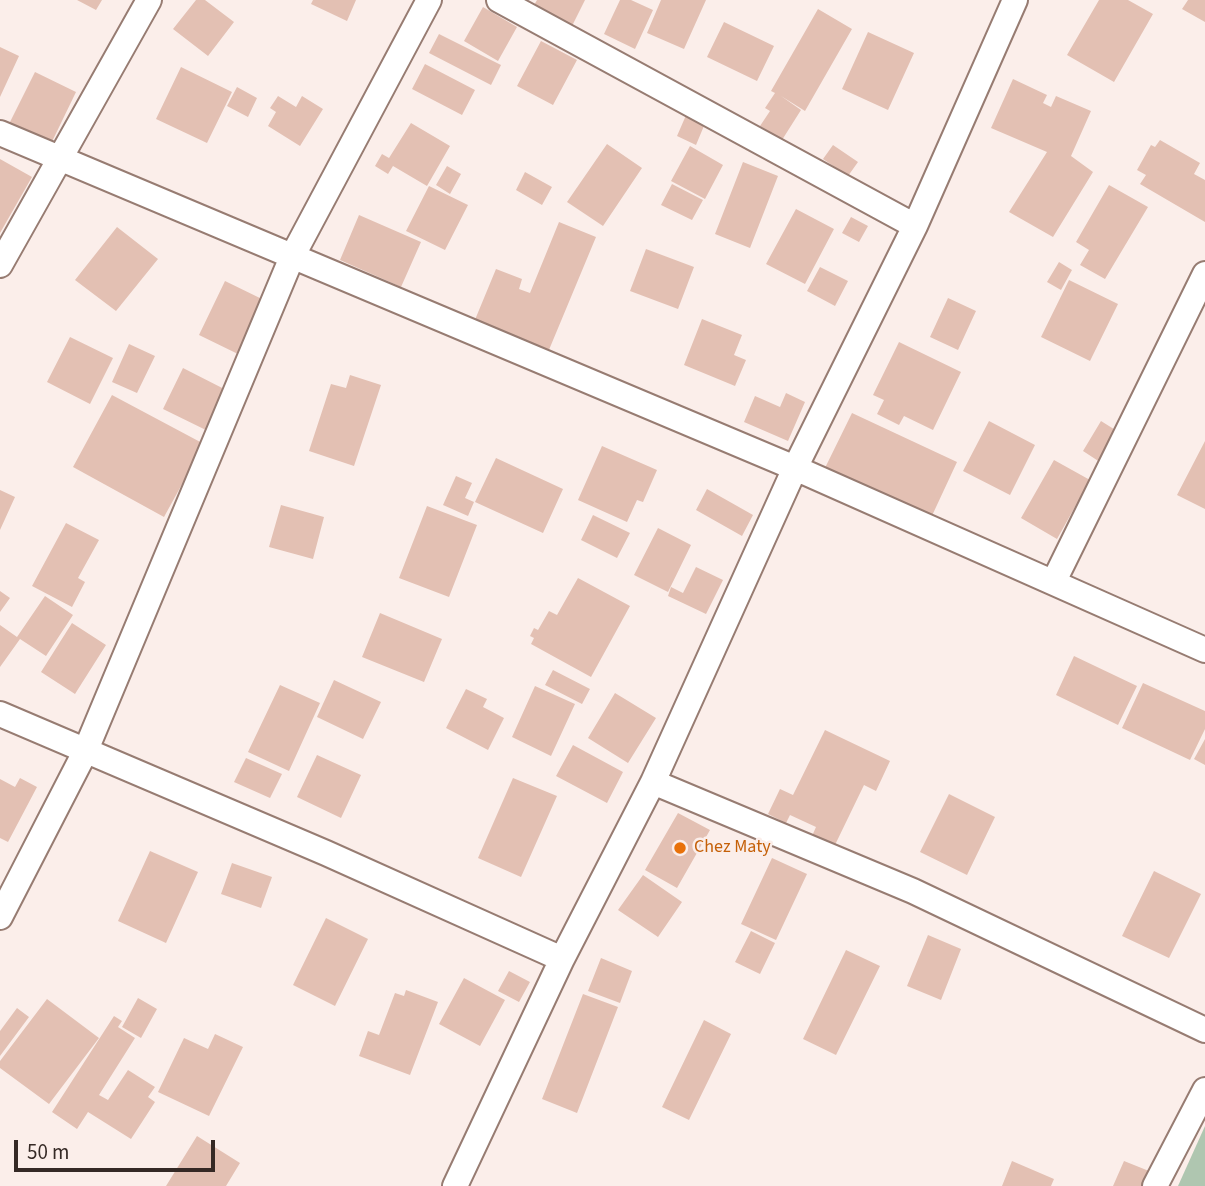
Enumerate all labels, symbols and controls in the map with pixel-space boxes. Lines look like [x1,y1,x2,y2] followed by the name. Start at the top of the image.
[694,837,771,859] place label: Chez Maty
[672,840,688,856] marker: Chez Maty
[18,1126,219,1170] scale bar
[27,1137,69,1167] text: 50 m

